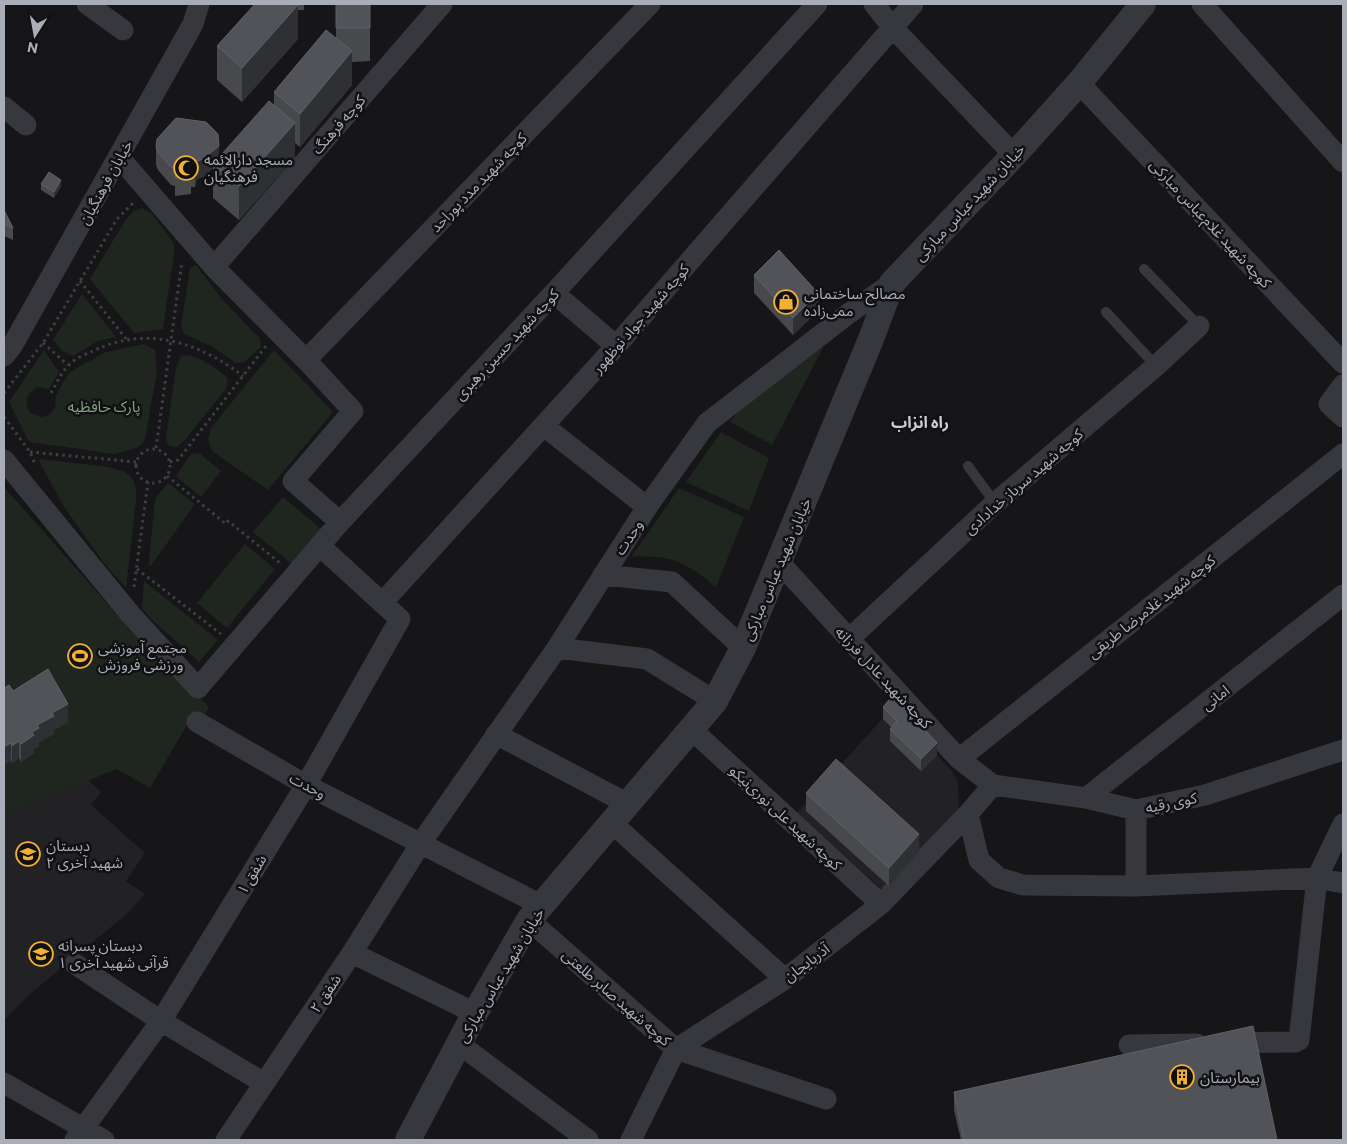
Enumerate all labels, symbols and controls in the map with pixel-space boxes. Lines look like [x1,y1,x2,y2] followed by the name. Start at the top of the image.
[10,10,60,60] north arrow
[26,39,39,58] text: N
[307,90,371,159] street label: کوچه فرهنگ
[426,128,532,237] street label: کوچه شهید مدد پوراحد
[74,136,137,228] street label: خیابان فرهنگیان
[910,140,1029,265] street label: خیابان شهید عباس مبارکی
[204,150,293,186] place label: مسجد دارالائمه فرهنگیان
[173,155,199,181] mosque icon: مسجد دارالائمه فرهنگیان
[1144,155,1276,294] street label: کوچه شهید غلام‌عباس مبارکی
[587,259,694,378] street label: کوچه شهید جواد نوظهور
[450,284,564,405] street label: کوچه شهید حسین رهبری
[804,284,906,320] place label: مصالح ساختمانی ممی‌زاده
[773,289,799,315] shop icon: مصالح ساختمانی ممی‌زاده
[67,397,141,417] park label: پارک حافظیه
[891,412,949,432] district label: راه انزاب
[960,424,1088,539] street label: کوچه شهید سرباز خدادادی
[738,495,815,644] street label: خیابان شهید عباس مبارکی
[610,516,647,559] street label: وحدت
[1083,550,1220,663] street label: کوچه شهید غلامرضا طریقی
[831,622,937,734] street label: کوچه شهید عادل فرزانه
[98,638,187,674] place label: مجتمع آموزشی ورزشی فروزش
[67,643,93,669] sports icon: مجتمع آموزشی ورزشی فروزش
[1197,680,1233,714] street label: امانی
[725,760,846,876] street label: کوچه شهید علی نوری‌نیکو
[286,768,329,803] street label: وحدت
[1144,788,1199,817] street label: کوی رقیه
[46,836,123,872] place label: دبستان شهید آخری ۲
[15,841,41,867] school or university icon: دبستان شهید آخری ۲
[232,851,272,898] street label: شفق ۱
[453,904,548,1046] street label: خیابان شهید عباس مبارکی
[58,936,169,972] place label: دبستان پسرانه قرآنی شهید آخری ۱
[779,939,834,986] street label: آذربایجان
[28,941,54,967] school or university icon: دبستان پسرانه قرآنی شهید آخری ۱
[558,945,676,1051] street label: کوچه شهید صابر طلعتی
[306,970,346,1017] street label: شفق ۲
[1169,1064,1195,1090] building icon: بیمارستان
[1200,1068,1260,1087] place label: بیمارستان

